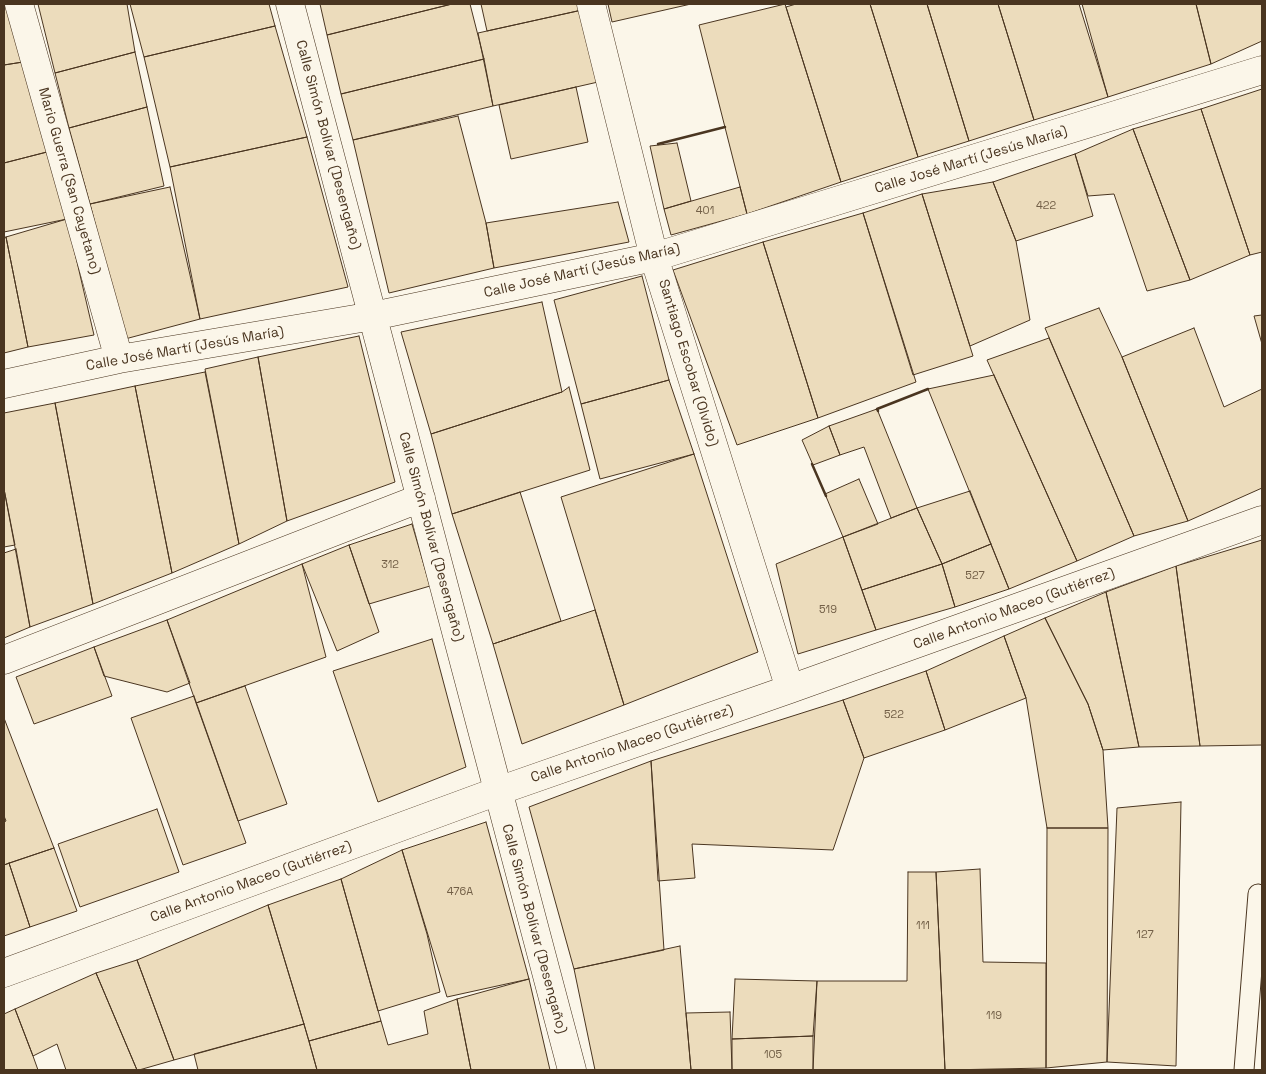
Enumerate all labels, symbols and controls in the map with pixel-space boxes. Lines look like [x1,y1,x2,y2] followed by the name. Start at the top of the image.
[292,38,364,252] street label: Calle Simón Bolívar (Desengaño)
[34,86,104,276] street label: Mario Guerra (San Cayetano)
[873,123,1069,197] street label: Calle José Martí (Jesús María)
[1036,199,1056,213] house number: 422
[696,204,714,218] house number: 401
[482,240,682,302] street label: Calle José Martí (Jesús María)
[655,277,721,449] street label: Santiago Escobar (Olvido)
[85,323,285,375] street label: Calle José Martí (Jesús María)
[395,430,467,644] street label: Calle Simón Bolívar (Desengaño)
[381,558,399,572] house number: 312
[911,565,1117,653] street label: Calle Antonio Maceo (Gutiérrez)
[965,569,985,583] house number: 527
[819,603,837,617] house number: 519
[529,701,735,787] street label: Calle Antonio Maceo (Gutiérrez)
[884,708,904,722] house number: 522
[498,822,570,1036] street label: Calle Simón Bolívar (Desengaño)
[148,838,354,926] street label: Calle Antonio Maceo (Gutiérrez)
[447,885,473,899] house number: 476A
[916,919,930,933] house number: 111
[1136,928,1154,942] house number: 127
[986,1009,1002,1023] house number: 119
[764,1048,782,1062] house number: 105

